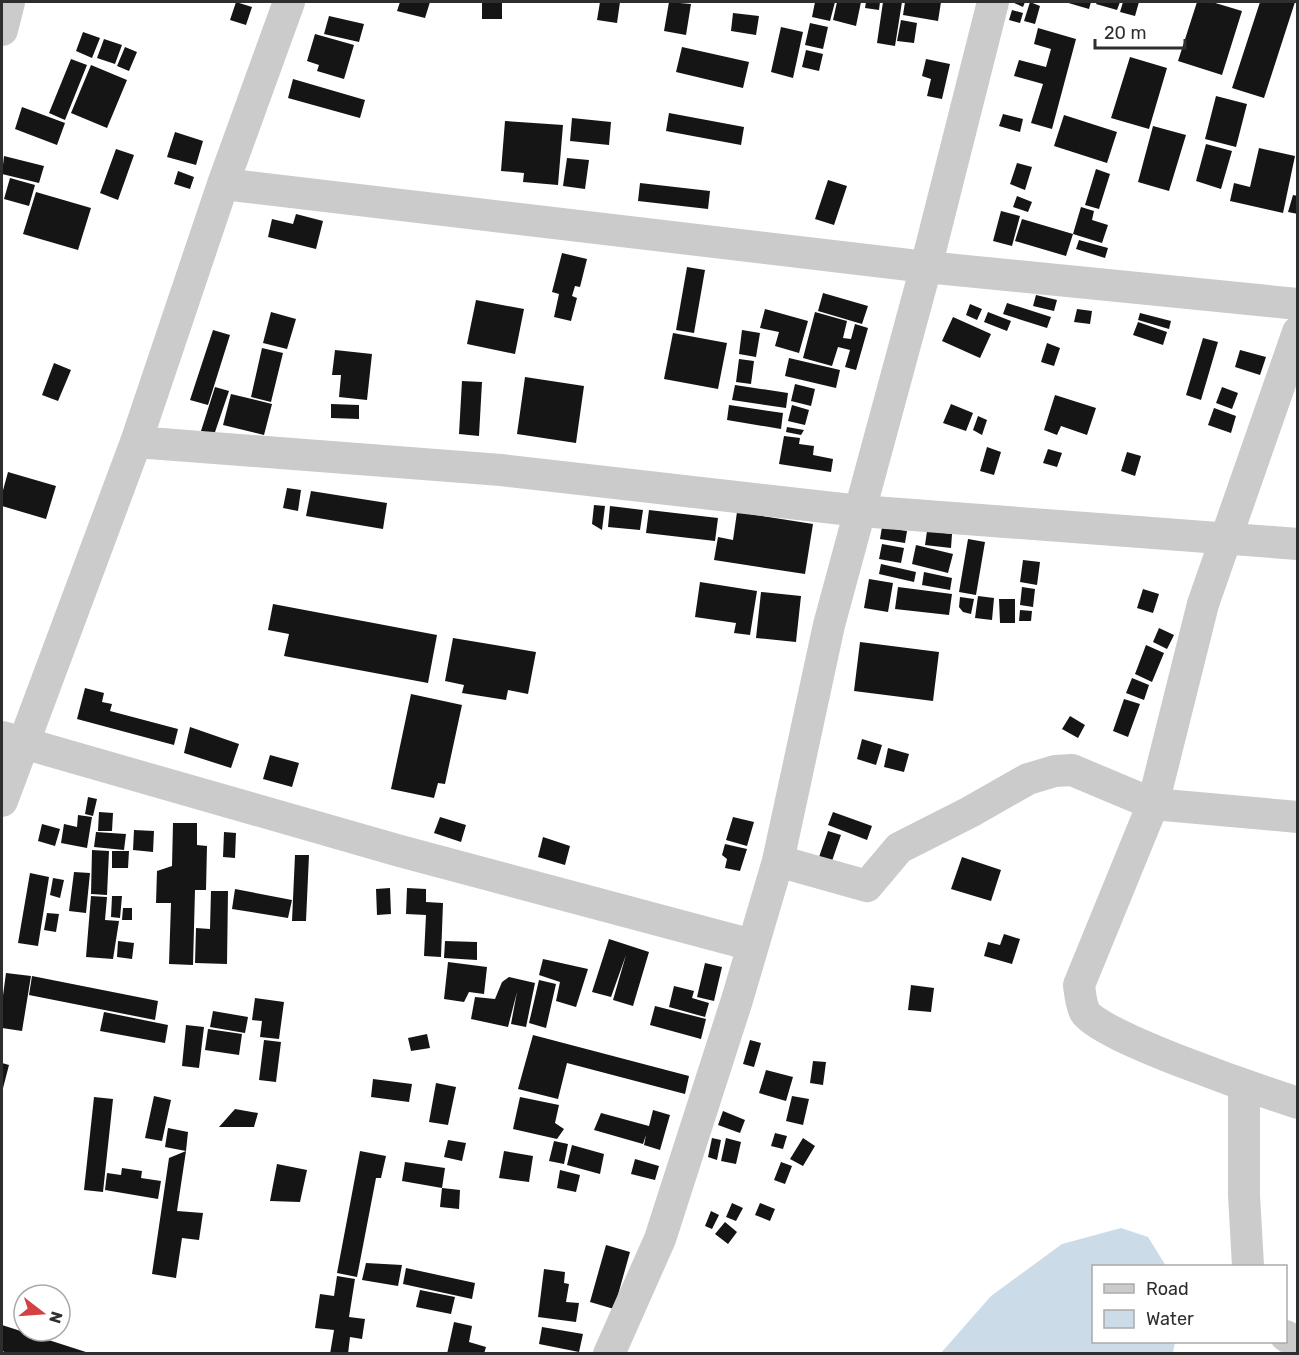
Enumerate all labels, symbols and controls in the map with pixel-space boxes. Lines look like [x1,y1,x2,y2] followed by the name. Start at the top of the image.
[1095,12,1185,50] scale bar
[1104,22,1146,44] text: 20 m
[1092,1265,1287,1343] legend
[1146,1278,1189,1300] text: Road
[12,1283,72,1343] north arrow
[1146,1308,1194,1330] text: Water
[45,1309,67,1326] text: N

